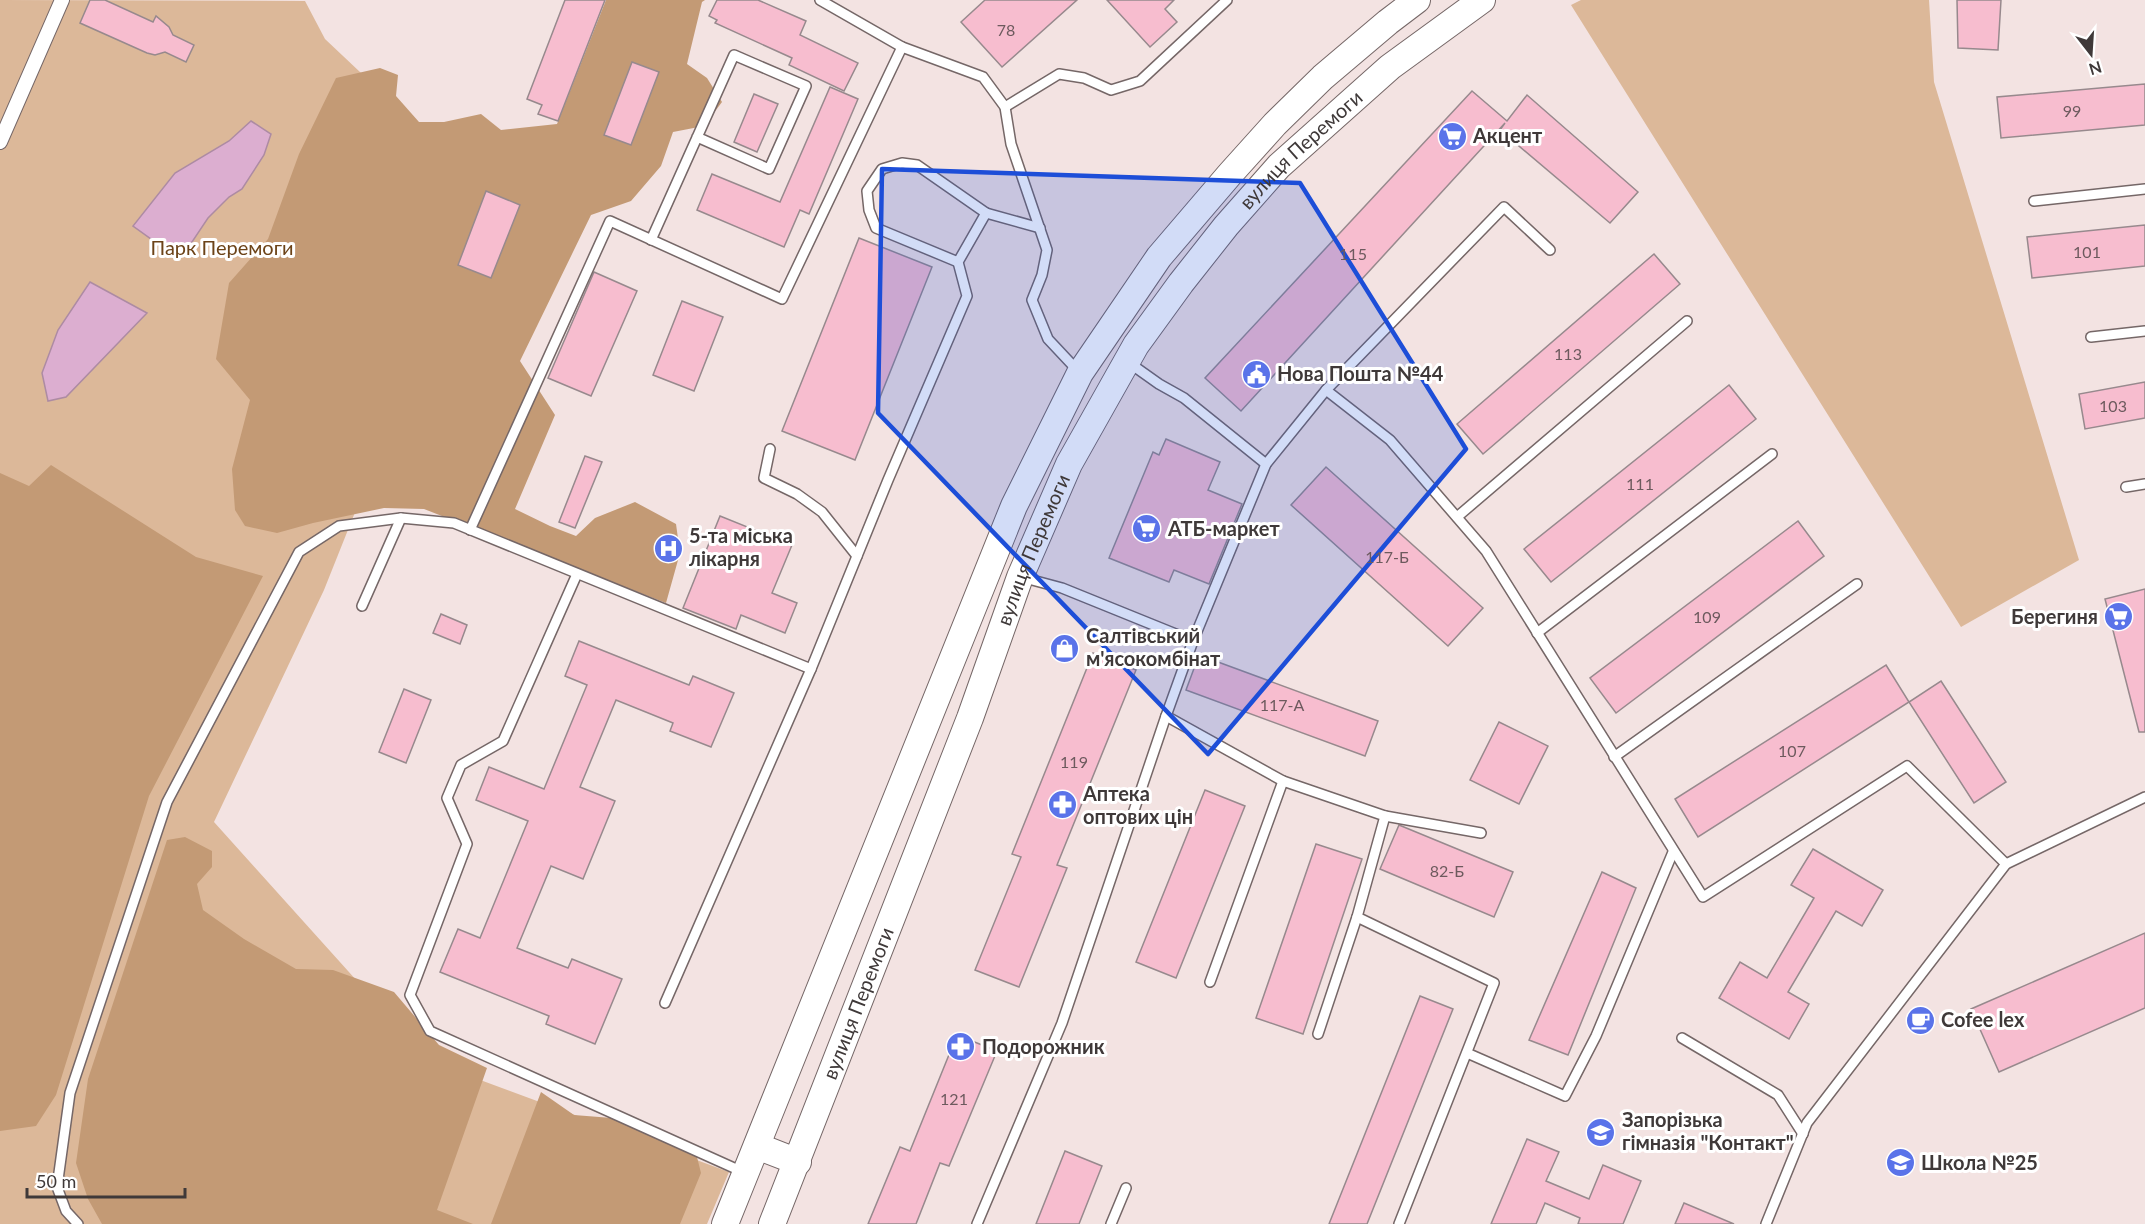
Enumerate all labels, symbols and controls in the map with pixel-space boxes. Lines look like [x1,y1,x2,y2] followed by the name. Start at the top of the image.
[997,20,1015,39] house number: 78
[2061,24,2121,84] north arrow
[2087,58,2104,80] text: N
[1234,85,1367,214] street label: вулиця Перемоги
[2063,101,2081,120] house number: 99
[1436,120,1468,152] supermarket icon: Акцент
[1472,123,1543,147] place label: Акцент
[151,235,293,259] park label: Парк Перемоги
[2073,242,2101,261] house number: 101
[1339,244,1367,263] house number: 115
[1554,344,1582,363] house number: 113
[1240,358,1272,390] public building icon: Нова Пошта №44
[1277,361,1444,385] place label: Нова Пошта №44
[2099,396,2127,415] house number: 103
[991,470,1074,628] street label: вулиця Перемоги
[1626,474,1654,493] house number: 111
[1131,513,1163,545] supermarket icon: АТБ-маркет
[1167,516,1280,540] place label: АТБ-маркет
[689,523,793,570] place label: 5-та міська лікарня
[652,532,684,564] hospital icon: 5-та міська лікарня
[1365,547,1409,566] house number: 117-Б
[2103,601,2135,633] supermarket icon: Берегиня
[2011,604,2098,628] place label: Берегиня
[1693,607,1721,626] house number: 109
[1086,623,1221,670] place label: Салтівський м'ясокомбінат
[1049,632,1081,664] shop icon: Салтівський м'ясокомбінат
[1260,695,1304,714] house number: 117-А
[1778,741,1806,760] house number: 107
[1060,752,1088,771] house number: 119
[1082,781,1193,828] place label: Аптека оптових цін
[1046,789,1078,821] pharmacy icon: Аптека оптових цін
[1430,861,1464,880] house number: 82-Б
[817,923,898,1082] street label: вулиця Перемоги
[1904,1004,1936,1036] cafe icon: Cofee lex
[1941,1007,2025,1031] place label: Cofee lex
[945,1031,977,1063] pharmacy icon: Подорожник
[982,1034,1105,1058] place label: Подорожник
[940,1089,968,1108] house number: 121
[1622,1107,1794,1154] place label: Запорізька гімназія "Контакт"
[1585,1116,1617,1148] school or university icon: Запорізька гімназія "Контакт"
[1884,1147,1916,1179] school or university icon: Школа №25
[1921,1150,2038,1174] place label: Школа №25
[27,1161,184,1199] scale bar
[36,1170,76,1192] text: 50 m

